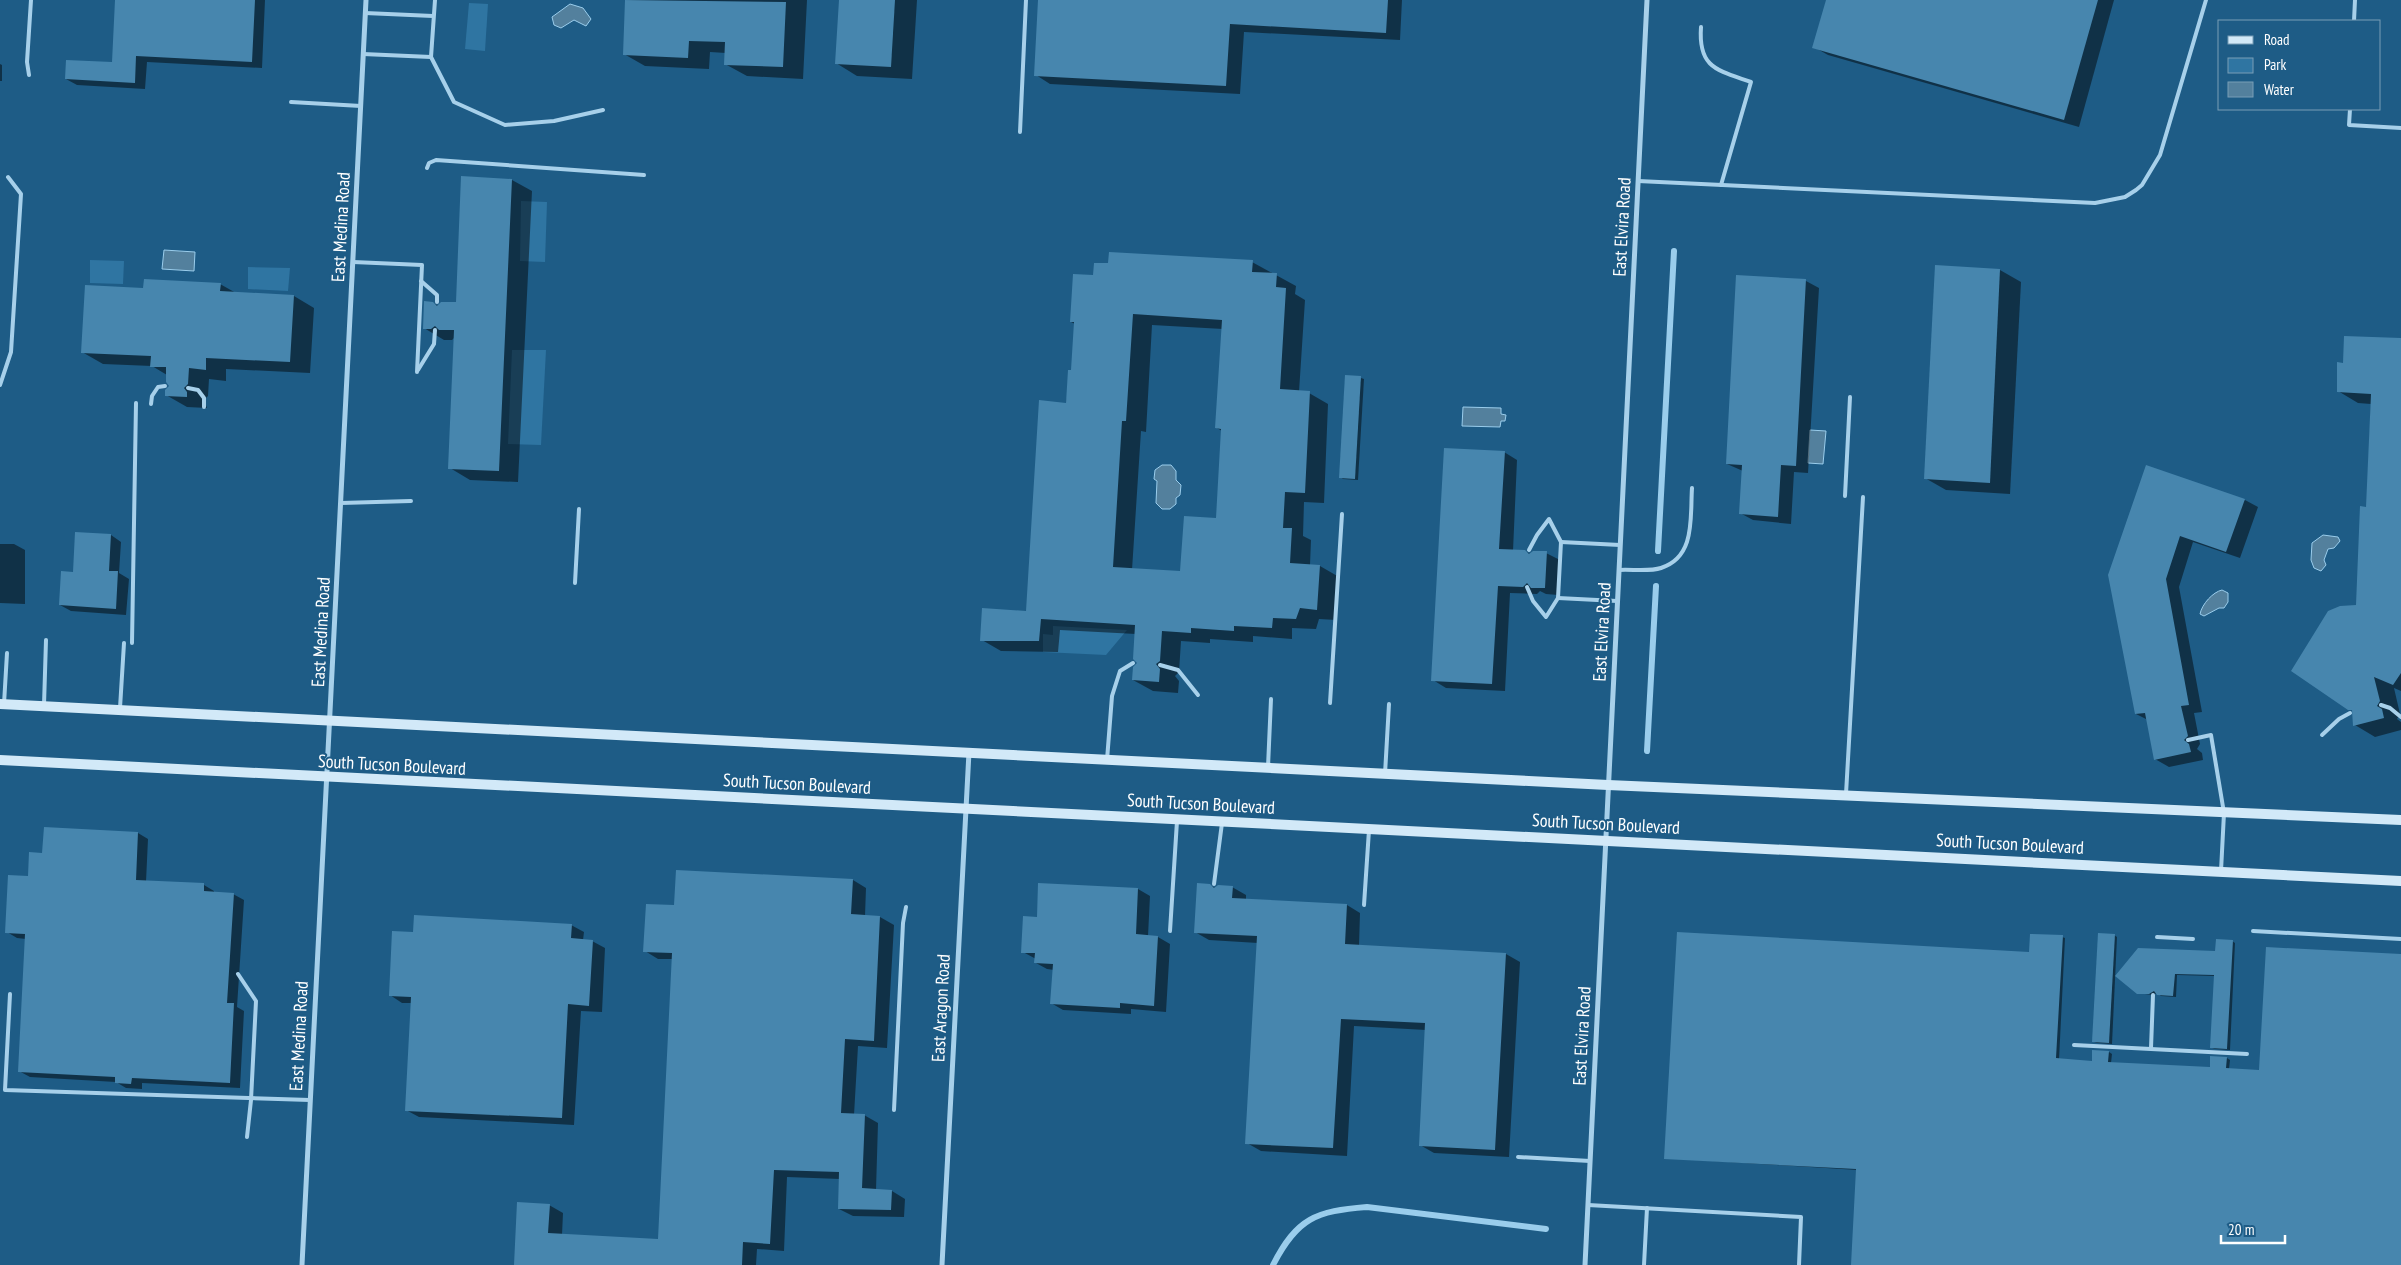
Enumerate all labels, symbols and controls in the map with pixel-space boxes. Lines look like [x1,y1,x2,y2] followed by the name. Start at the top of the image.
[2218,20,2381,110] legend
[2264,30,2290,49] text: Road
[2264,55,2286,74] text: Park
[2264,80,2295,99] text: Water
[326,171,355,283] street label: East Medina Road
[1607,177,1636,277] street label: East Elvira Road
[306,576,335,688] street label: East Medina Road
[1587,582,1616,682] street label: East Elvira Road
[317,749,467,780] street label: South Tucson Boulevard
[722,768,872,799] street label: South Tucson Boulevard
[1126,788,1276,819] street label: South Tucson Boulevard
[1531,808,1681,839] street label: South Tucson Boulevard
[1935,828,2085,859] street label: South Tucson Boulevard
[926,953,955,1062] street label: East Aragon Road
[284,980,313,1092] street label: East Medina Road
[1567,986,1596,1086] street label: East Elvira Road
[2221,1212,2285,1244] scale bar
[2228,1220,2254,1239] text: 20 m

